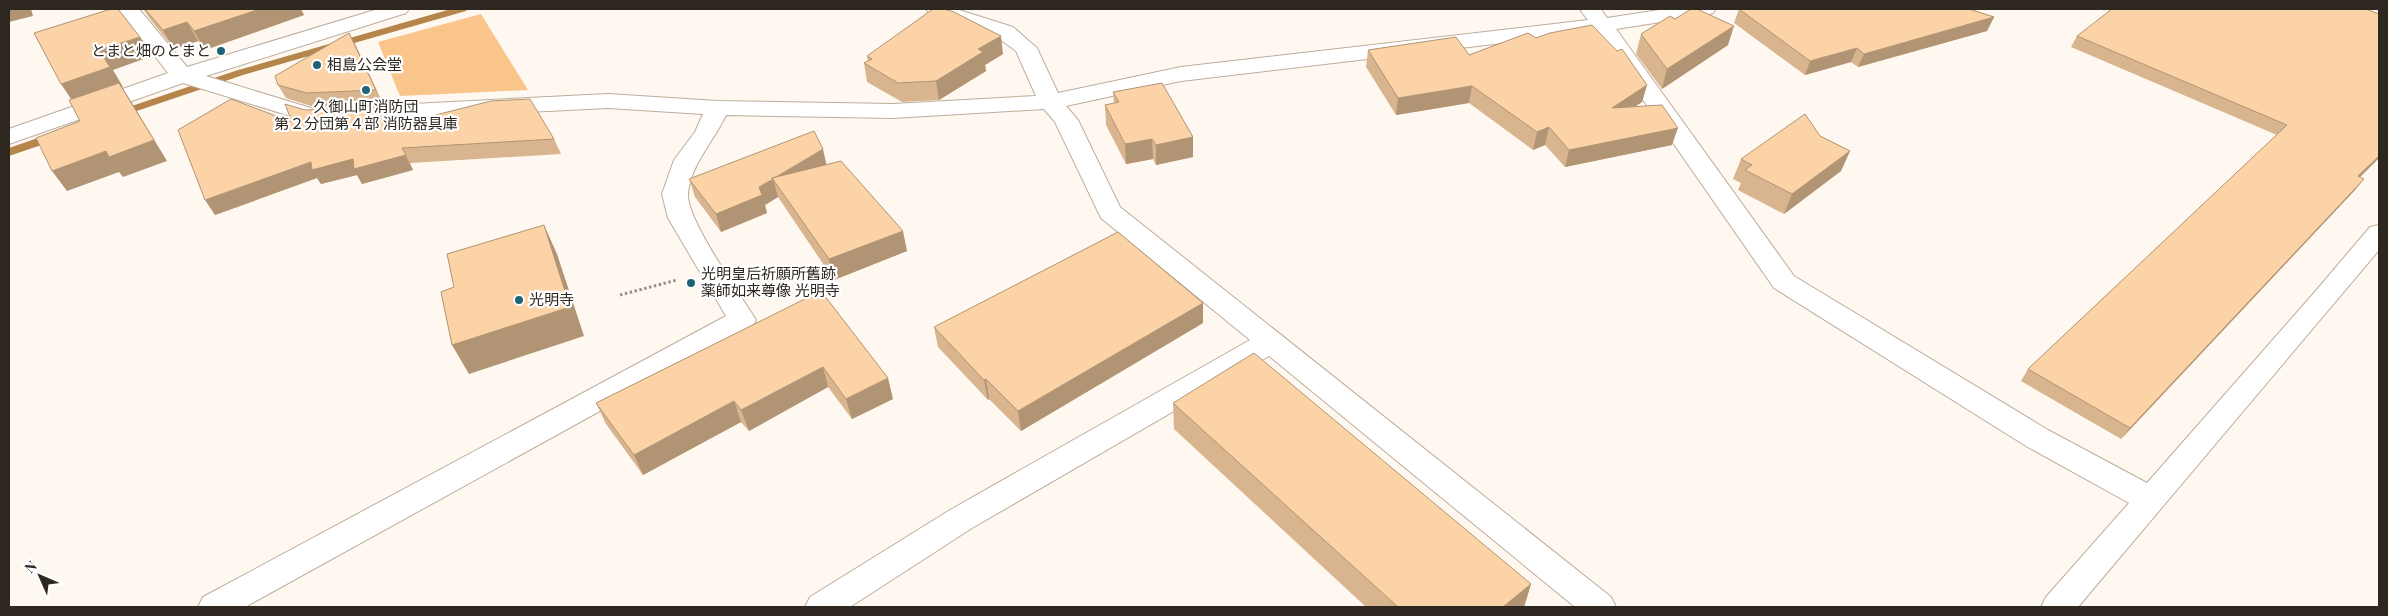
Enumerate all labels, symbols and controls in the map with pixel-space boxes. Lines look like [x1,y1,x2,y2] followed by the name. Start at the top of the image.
[91,40,211,60] place label: とまと畑のとまと
[215,45,227,57] marker: とまと畑のとまと
[327,54,402,74] place label: 相島公会堂
[311,59,323,71] marker: 相島公会堂
[360,84,372,96] marker: 久御山町消防団 第２分団第４部 消防器具庫
[274,96,458,133] place label: 久御山町消防団 第２分団第４部 消防器具庫
[701,263,840,300] place label: 光明皇后祈願所舊跡 薬師如来尊像 光明寺
[685,277,697,289] marker: 光明皇后祈願所舊跡 薬師如来尊像 光明寺
[529,289,574,309] place label: 光明寺
[513,294,525,306] marker: 光明寺
[15,551,65,601] north arrow
[20,556,41,577] text: N

